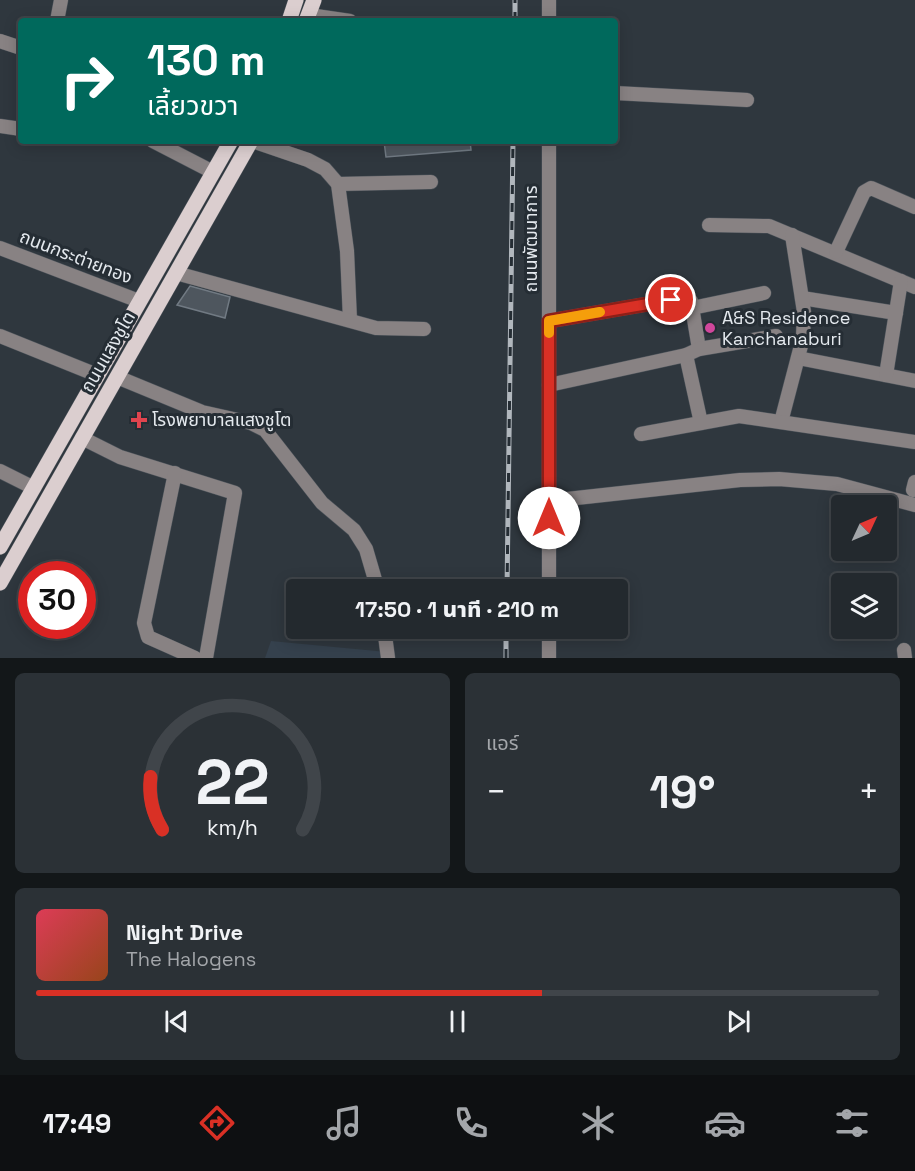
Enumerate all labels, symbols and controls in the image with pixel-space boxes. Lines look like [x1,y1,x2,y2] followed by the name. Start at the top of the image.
[147,34,265,87] text: 130 m
[48,42,126,120] icon: right
[147,88,238,123] text: เลี้ยวขวา
[519,185,542,292] street label: ถนนพัฒนาการ
[17,224,136,289] street label: ถนนกระต่ายทอง
[645,274,696,325] pin
[654,283,687,316] icon: arrive
[722,306,850,350] place label: A&S Residence Kanchanaburi
[75,307,141,397] street label: ถนนแสงชูโต
[703,321,717,335] marker: A&S Residence Kanchanaburi
[152,408,292,432] place label: โรงพยาบาลแสงชูโต
[130,411,148,429] marker: โรงพยาบาลแสงชูโต
[517,486,581,550] position arrow
[831,495,897,561] north arrow
[831,495,897,639] map controls
[18,561,96,639] speed limit sign: 30
[831,573,897,639] button: layers
[355,595,559,623] text: 17:50 · 1 นาที · 210 m
[486,730,518,756] text: แอร์
[195,743,270,822] text: 22
[650,764,715,821] text: 19°
[486,771,506,813] text: −
[859,771,879,813] text: +
[207,814,258,841] text: km/h
[126,918,243,946] text: Night Drive
[126,946,256,972] text: The Halogens
[160,1005,193,1038] icon: previous
[441,1005,474,1038] icon: pause
[722,1005,755,1038] icon: next
[196,1102,238,1144] icon: directions
[323,1102,365,1144] icon: music
[450,1102,492,1144] icon: phone
[577,1102,619,1144] icon: climate
[704,1102,746,1144] icon: car
[831,1102,873,1144] icon: filters
[42,1106,112,1141] text: 17:49

